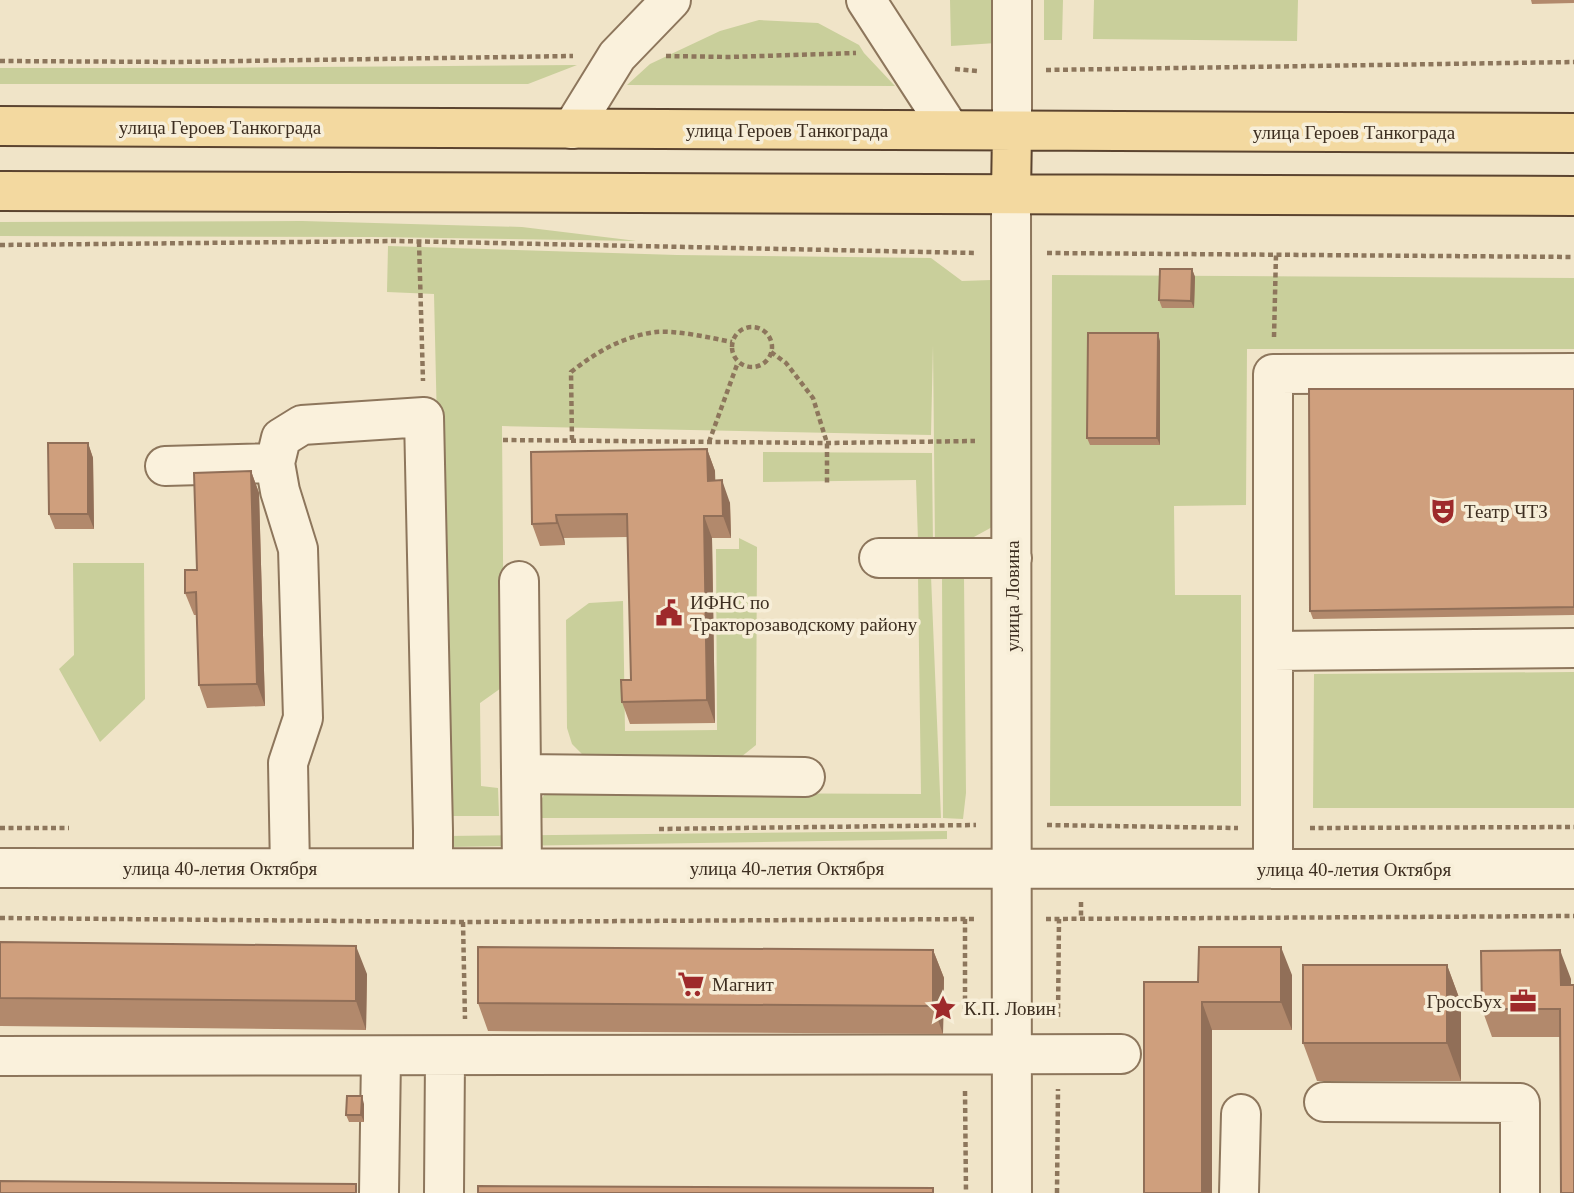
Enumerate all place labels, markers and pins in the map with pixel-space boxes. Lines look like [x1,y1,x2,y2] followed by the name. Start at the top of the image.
[1428,496,1458,526] theatre icon: Театр ЧТЗ
[1464,501,1548,522] place label: Театр ЧТЗ
[690,592,918,635] place label: ИФНС по Тракторозаводскому району
[654,598,684,628] public building icon: ИФНС по Тракторозаводскому району
[676,969,706,999] supermarket icon: Магнит
[712,974,774,995] place label: Магнит
[1508,986,1538,1016] office icon: ГроссБух
[1426,991,1502,1012] place label: ГроссБух
[928,993,958,1023] place icon: К.П. Ловин
[964,998,1056,1019] place label: К.П. Ловин

